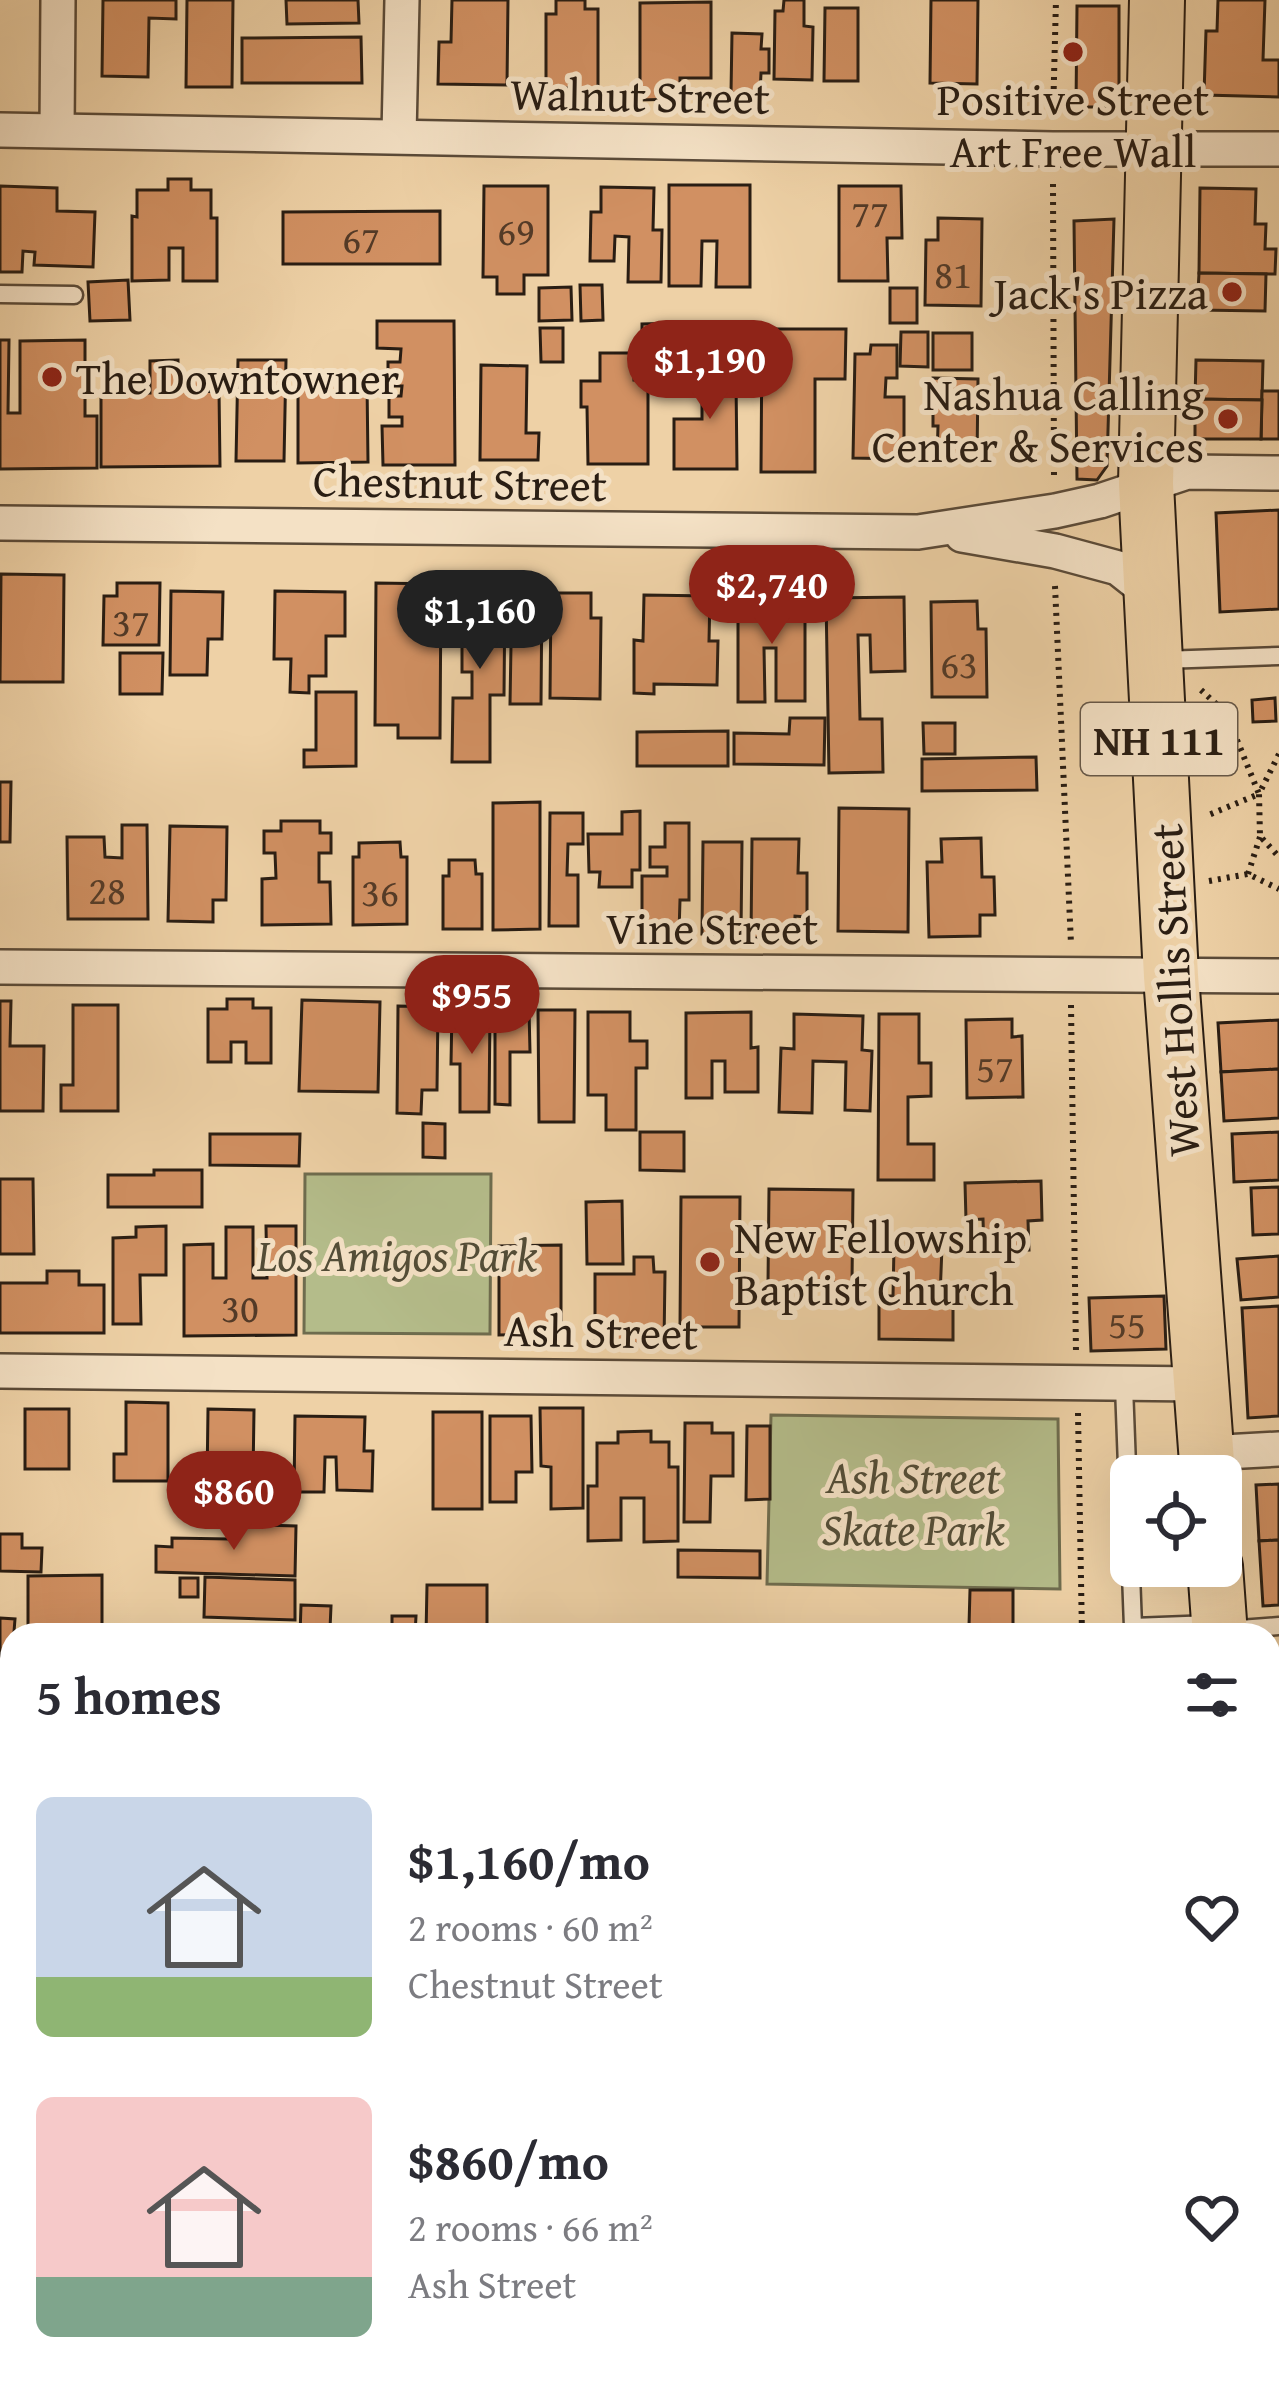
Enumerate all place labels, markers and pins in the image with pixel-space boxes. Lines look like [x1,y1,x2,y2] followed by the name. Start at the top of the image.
[1060,39,1086,65] marker: Positive Street Art Free Wall
[937,66,1209,183] place label: Positive Street Art Free Wall
[989,260,1208,325] place label: Jack's Pizza
[1219,279,1245,305] marker: Jack's Pizza
[612,320,808,422] pin: $1,190
[76,345,399,410] place label: The Downtowner
[872,361,1205,478] place label: Nashua Calling Center & Services
[39,364,65,390] marker: The Downtowner
[1215,406,1241,432] marker: Nashua Calling Center & Services
[674,545,870,647] pin: $2,740
[382,570,578,672] pin: $1,160
[401,955,543,1057] pin: $955
[734,1204,1027,1321] place label: New Fellowship Baptist Church
[697,1249,723,1275] marker: New Fellowship Baptist Church
[163,1451,305,1553] pin: $860

